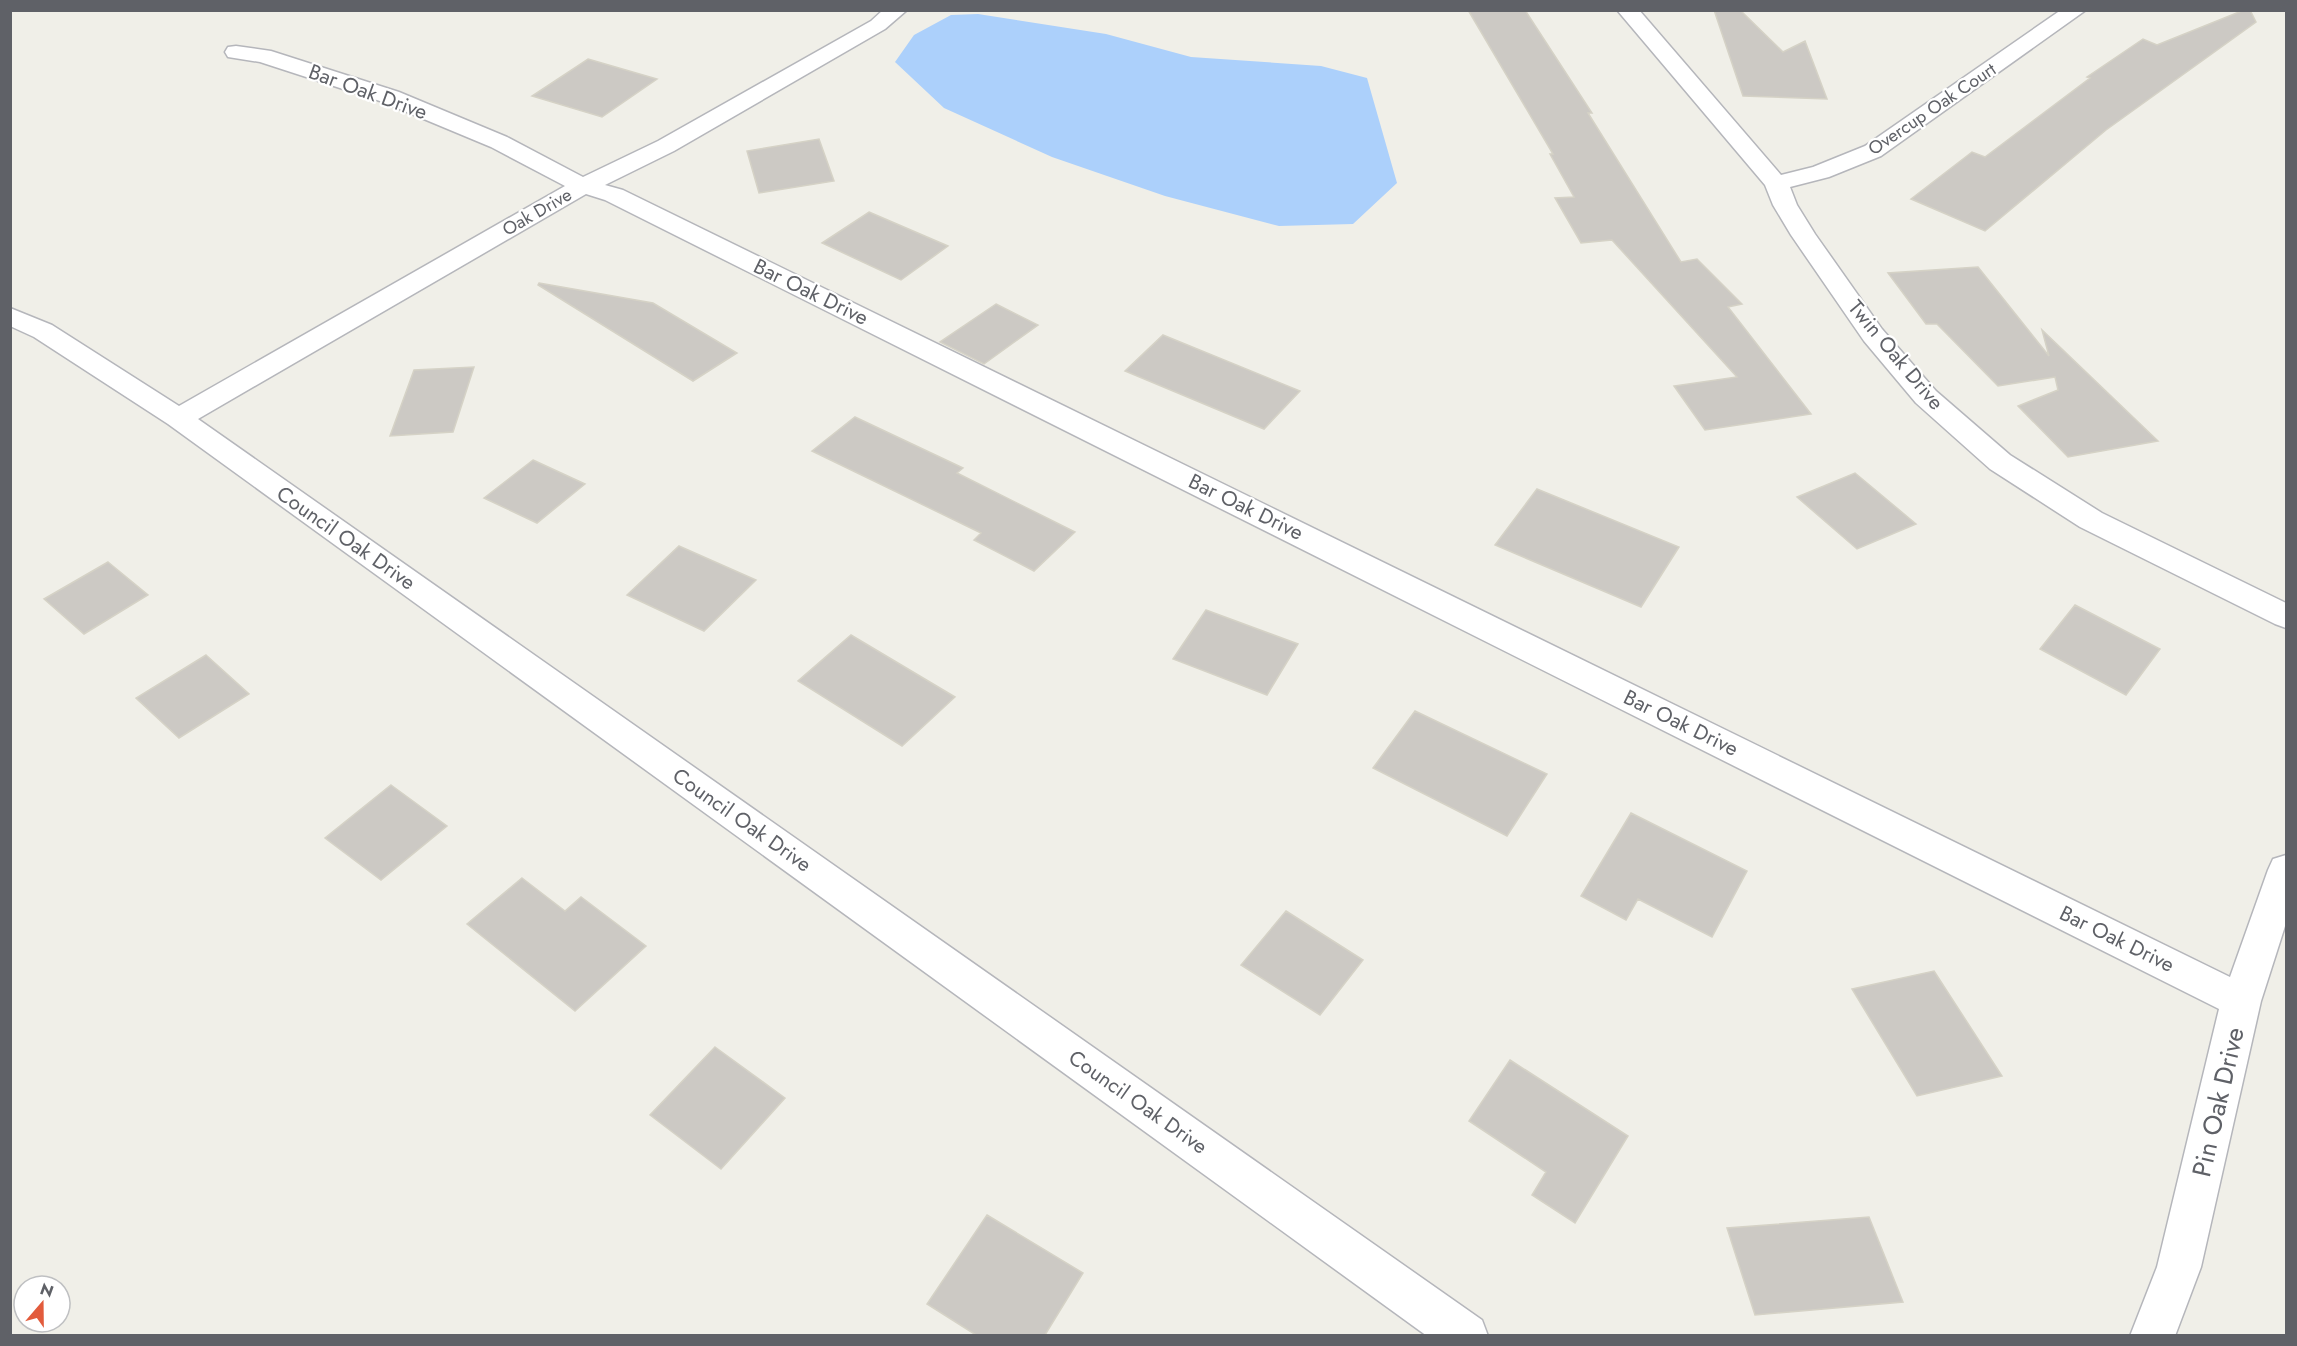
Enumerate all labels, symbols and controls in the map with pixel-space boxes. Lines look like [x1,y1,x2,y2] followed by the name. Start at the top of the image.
[1863,56,2002,162] street label: Overcup Oak Court
[304,57,432,127] street label: Bar Oak Drive
[497,182,577,242] street label: Oak Drive
[749,251,874,333] street label: Bar Oak Drive
[1841,294,1951,417] street label: Twin Oak Drive
[1184,466,1309,548] street label: Bar Oak Drive
[270,479,422,597] street label: Council Oak Drive
[1619,682,1744,764] street label: Bar Oak Drive
[666,761,818,879] street label: Council Oak Drive
[2055,898,2180,980] street label: Bar Oak Drive
[2182,1023,2254,1181] street label: Pin Oak Drive
[1062,1043,1214,1161] street label: Council Oak Drive
[12,1274,72,1334] north arrow
[37,1277,57,1303] text: N

